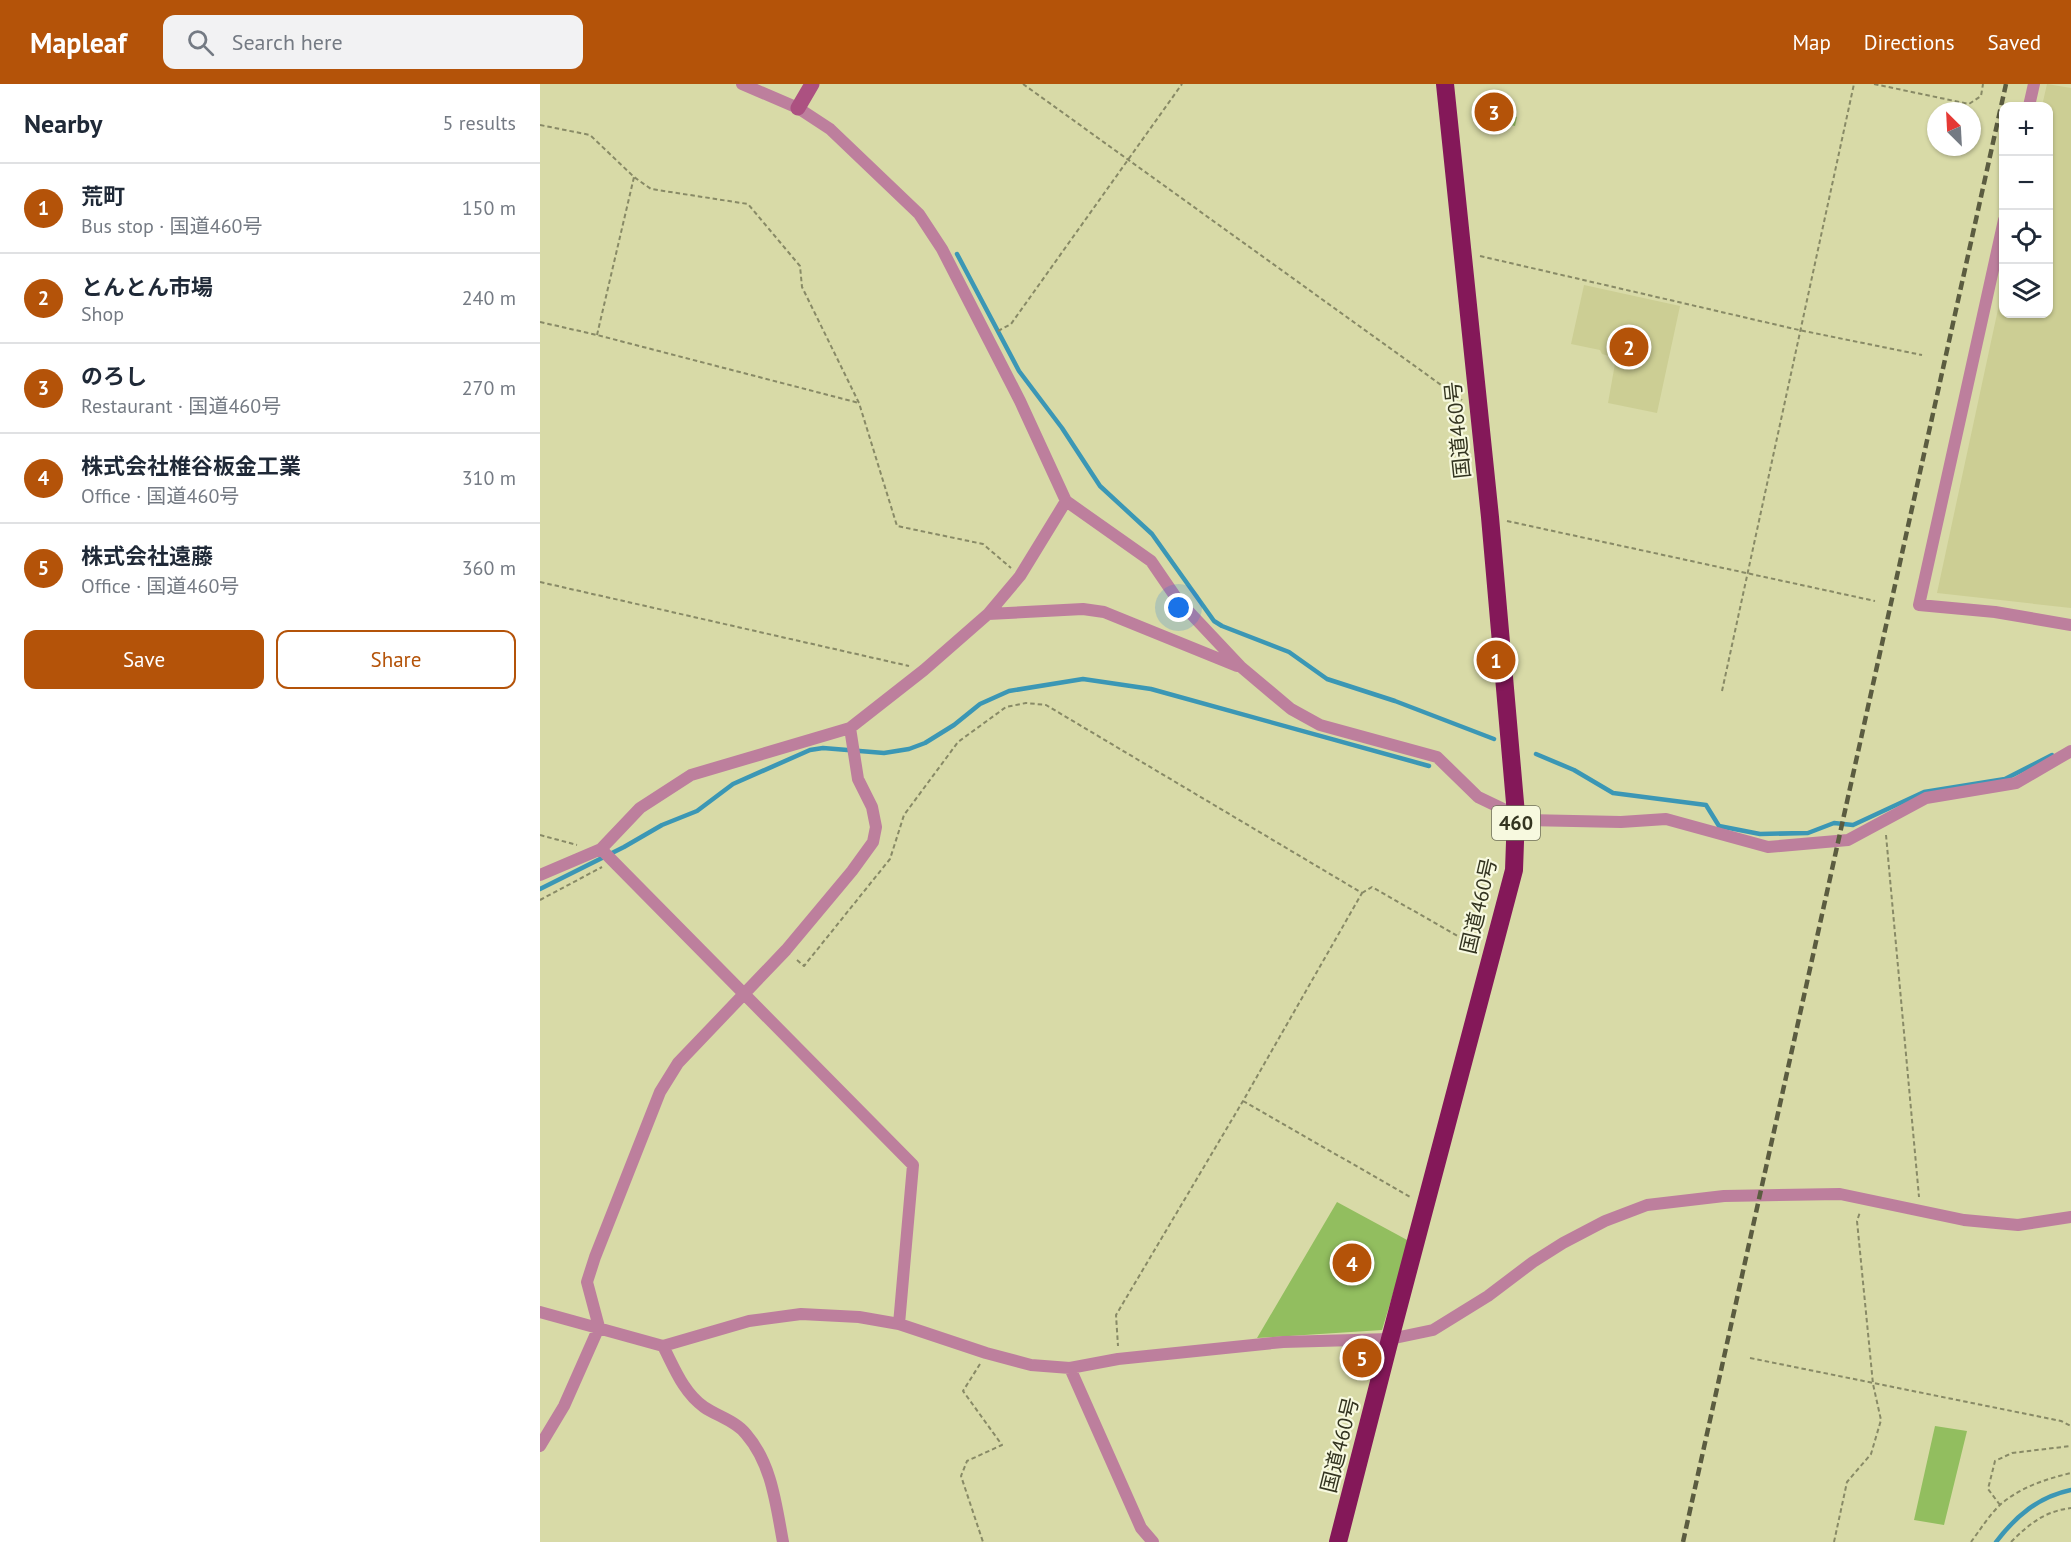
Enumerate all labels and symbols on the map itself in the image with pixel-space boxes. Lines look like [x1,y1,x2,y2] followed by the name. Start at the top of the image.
[1474,90,1514,135] pin: 3
[1927,102,1981,156] north arrow
[1610,324,1648,370] pin: 2
[1439,380,1476,480] street label: 国道460号
[1164,593,1193,622] your location
[1476,638,1516,682] pin: 1
[1492,806,1540,840] road number: 460
[1454,855,1503,956] street label: 国道460号
[1332,1240,1372,1286] pin: 4
[1342,1336,1382,1380] pin: 5
[1315,1394,1364,1495] street label: 国道460号

